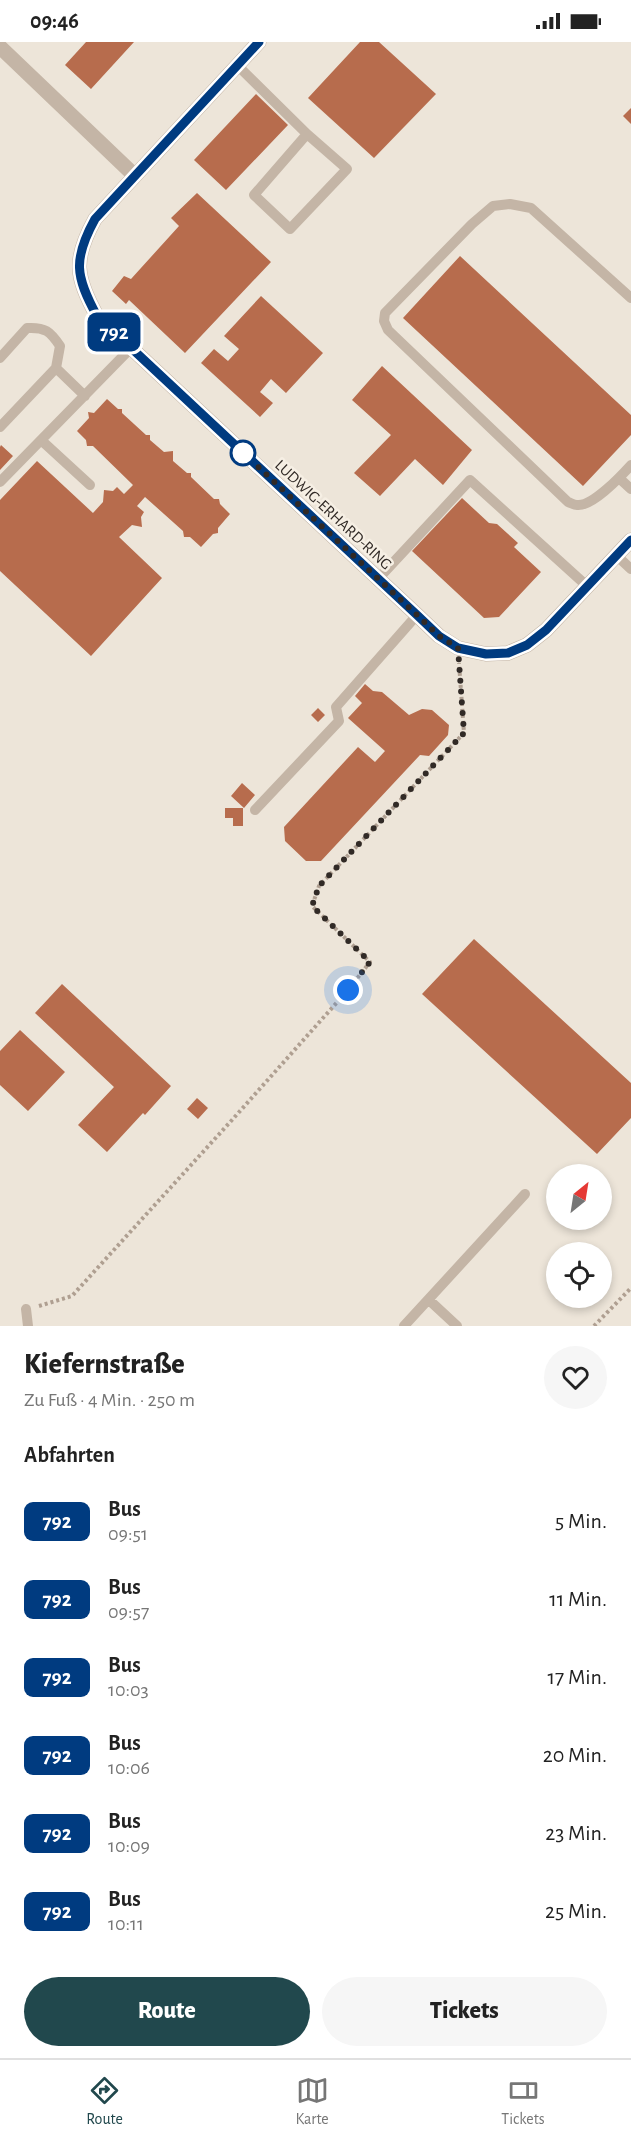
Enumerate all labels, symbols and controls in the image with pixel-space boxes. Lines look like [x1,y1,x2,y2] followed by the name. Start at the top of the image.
[30,10,79,32] text: 09:46
[80,312,148,352] line badge: 792
[99,322,129,343] text: 792
[230,440,256,466] unlabelled marker
[272,457,395,573] street label: LUDWIG-ERHARD-RING
[333,975,363,1005] your location
[546,1164,612,1230] north arrow
[546,1164,612,1308] map controls
[546,1242,612,1308] button: locate
[544,1346,607,1409] button: heart
[24,1351,185,1379] text: Kiefernstraße
[24,1390,195,1410] text: Zu Fuß · 4 Min. · 250 m
[24,1444,115,1466] text: Abfahrten
[108,1498,141,1520] text: Bus
[555,1510,607,1532] text: 5 Min.
[42,1511,72,1532] text: 792
[108,1524,148,1544] text: 09:51
[108,1576,141,1598] text: Bus
[549,1588,607,1610] text: 11 Min.
[42,1589,72,1610] text: 792
[108,1602,149,1622] text: 09:57
[108,1654,141,1676] text: Bus
[548,1666,607,1688] text: 17 Min.
[42,1667,72,1688] text: 792
[108,1680,149,1700] text: 10:03
[108,1732,141,1754] text: Bus
[543,1744,607,1766] text: 20 Min.
[42,1745,72,1766] text: 792
[108,1758,150,1778] text: 10:06
[108,1810,141,1832] text: Bus
[545,1822,607,1844] text: 23 Min.
[42,1823,72,1844] text: 792
[108,1836,150,1856] text: 10:09
[108,1888,141,1910] text: Bus
[545,1900,607,1922] text: 25 Min.
[42,1901,72,1922] text: 792
[108,1914,144,1934] text: 10:11
[24,1977,310,2046] button: Route
[322,1977,607,2046] button: Tickets
[86,2074,123,2129] tab: Route
[295,2074,329,2129] tab: Karte
[501,2074,545,2129] tab: Tickets

